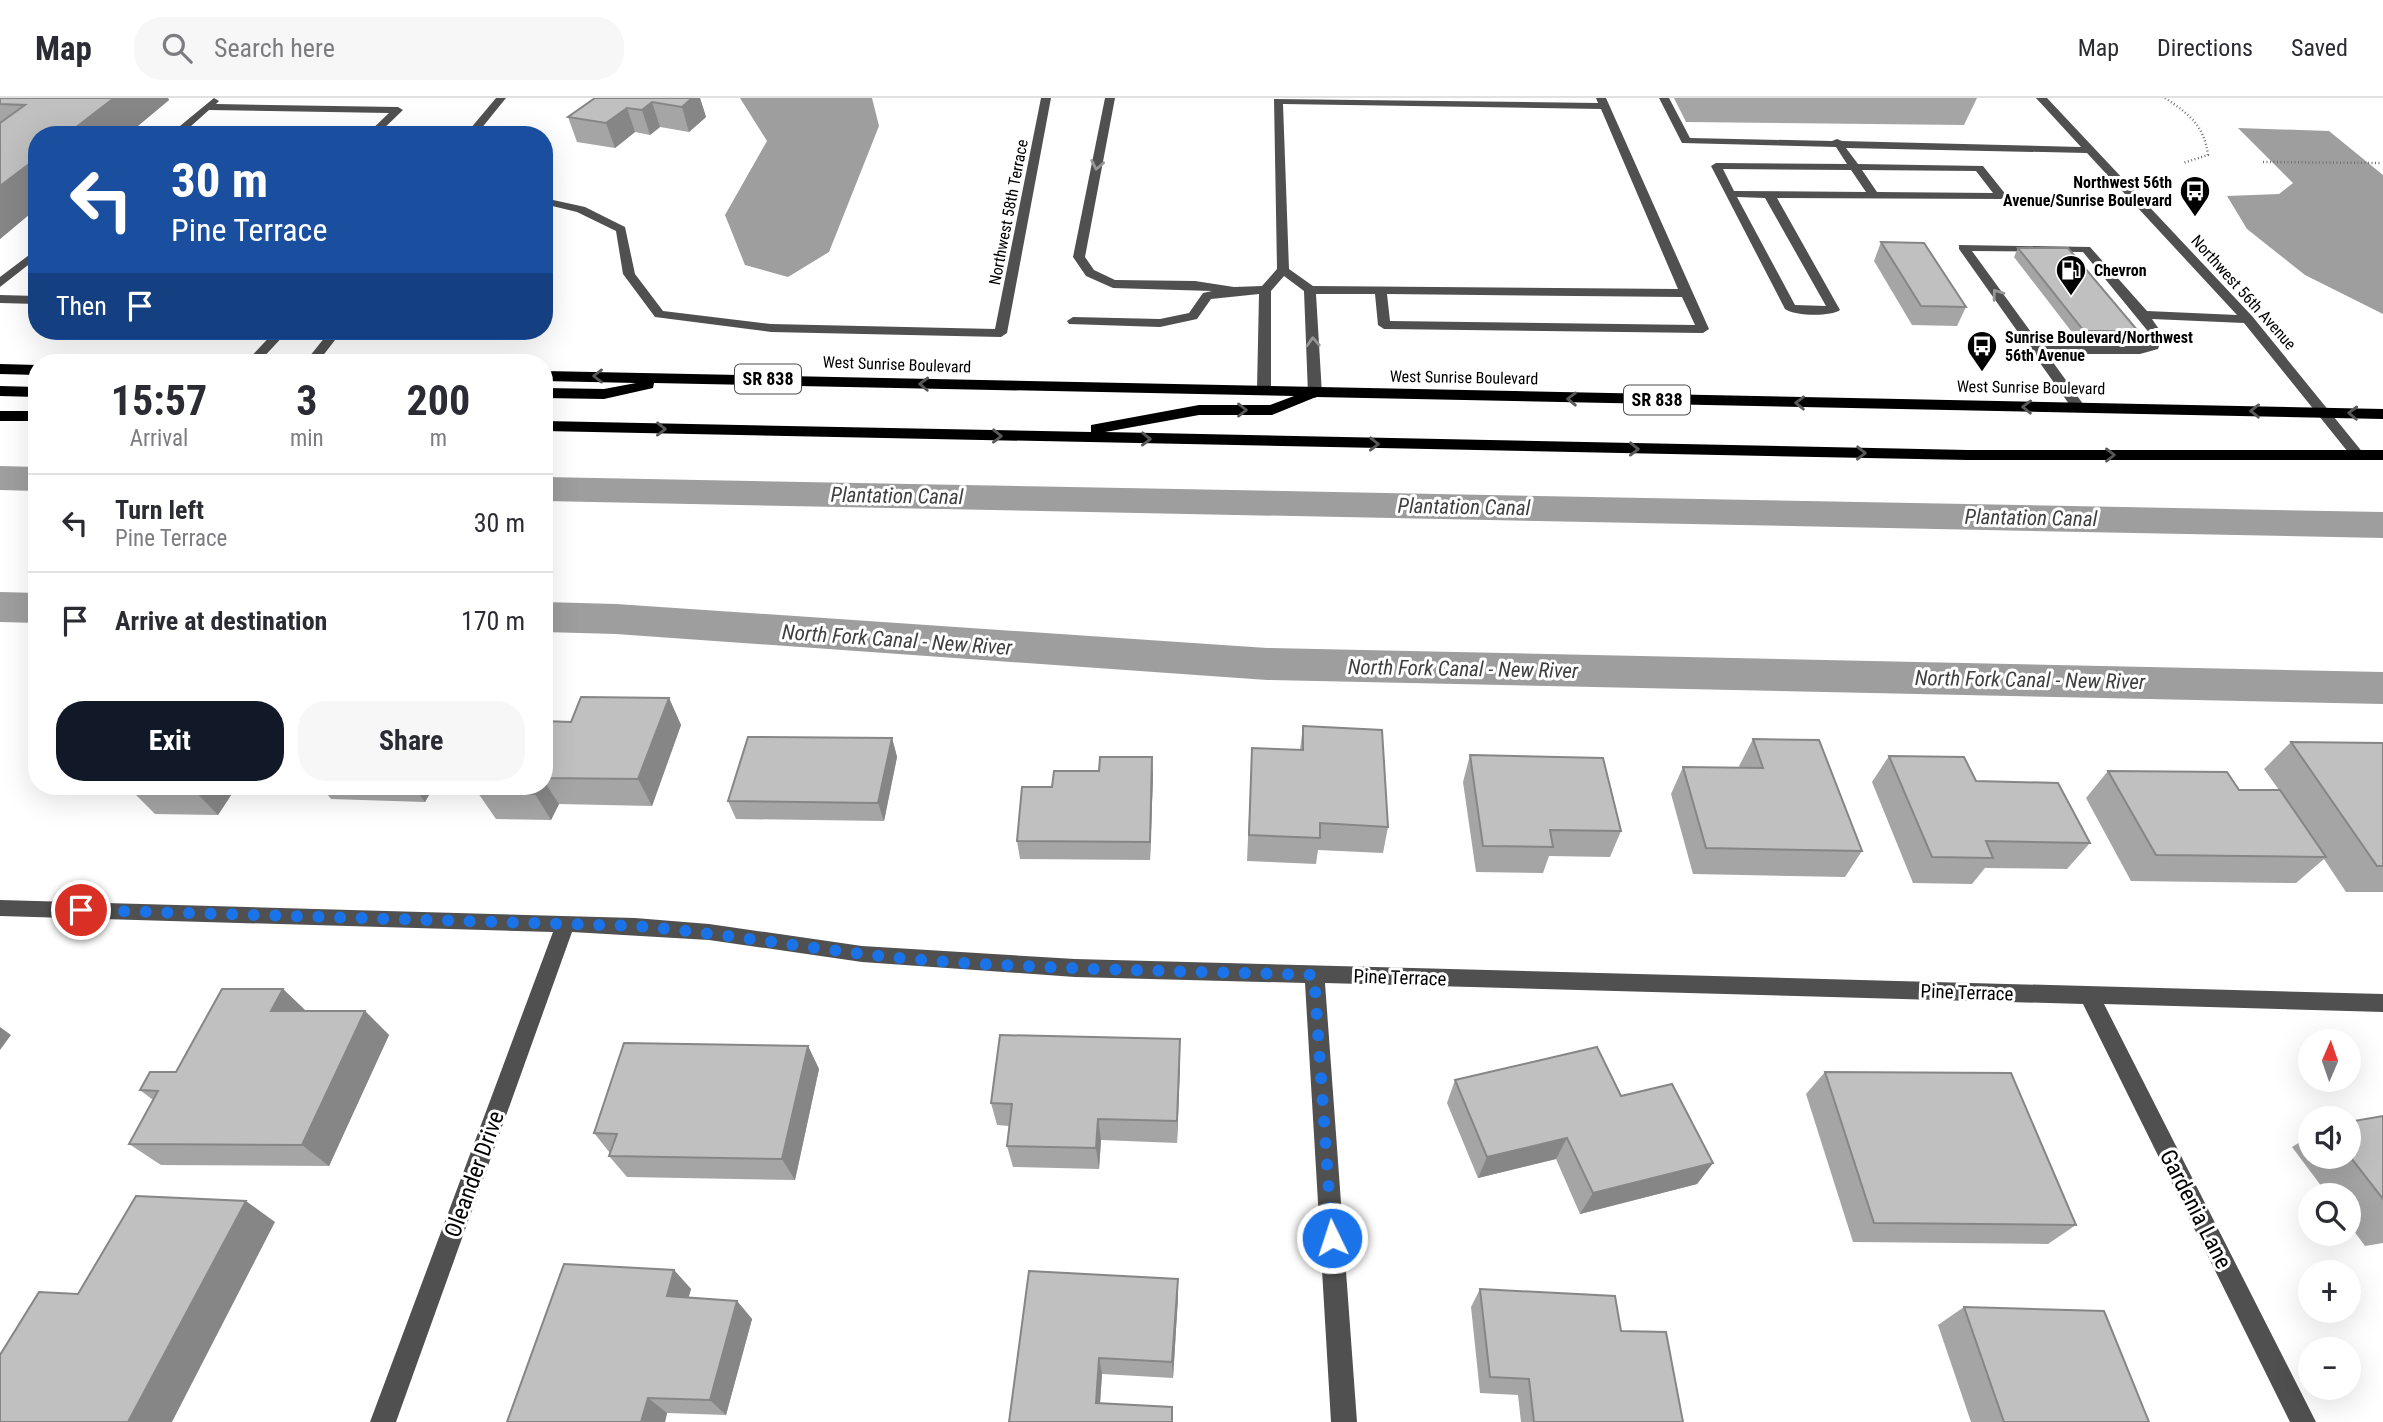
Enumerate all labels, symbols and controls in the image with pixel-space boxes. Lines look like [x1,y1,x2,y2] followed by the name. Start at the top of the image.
[134,17,624,80] search box
[35,29,92,68] text: Map
[158,29,196,67] icon: search
[214,33,335,63] text: Search here
[2078,34,2119,62] text: Map
[2157,34,2253,62] text: Directions
[2291,34,2348,62] text: Saved
[985,138,1032,287] street label: Northwest 58th Terrace
[171,152,268,209] text: 30 m
[56,154,147,245] icon: left
[1091,159,1106,171] one-way arrow
[2003,173,2172,210] place label: Northwest 56th Avenue/Sunrise Boulevard
[2178,174,2212,218] bus stop icon: Northwest 56th Avenue/Sunrise Boulevard
[171,211,327,249] text: Pine Terrace
[2187,231,2300,353] street label: Northwest 56th Avenue
[2054,253,2088,297] fuel station icon: Chevron
[2094,261,2147,280] place label: Chevron
[121,287,159,325] icon: arrive
[1993,289,2005,302] one-way arrow
[56,291,107,321] text: Then
[2005,328,2193,365] place label: Sunrise Boulevard/Northwest 56th Avenue
[1965,329,1999,373] bus stop icon: Sunrise Boulevard/Northwest 56th Avenue
[1305,336,1320,347] one-way arrow
[822,352,972,377] street label: West Sunrise Boulevard
[735,365,801,394] road number: SR 838
[1390,367,1538,388] street label: West Sunrise Boulevard
[593,368,603,384] one-way arrow
[111,376,207,425] text: 15:57
[296,376,317,425] text: 3
[406,376,470,425] text: 200
[918,376,929,391] one-way arrow
[1957,377,2105,398] street label: West Sunrise Boulevard
[1624,386,1690,414] road number: SR 838
[1567,391,1578,406] one-way arrow
[1794,395,1805,410] one-way arrow
[2021,399,2032,414] one-way arrow
[1237,402,1247,418] one-way arrow
[2249,403,2259,419] one-way arrow
[2347,405,2358,420] one-way arrow
[657,421,667,437] one-way arrow
[130,425,188,452] text: Arrival
[290,425,324,452] text: min
[430,425,447,452] text: m
[992,429,1003,444] one-way arrow
[1141,432,1152,447] one-way arrow
[1369,436,1380,452] one-way arrow
[1629,441,1639,457] one-way arrow
[1856,445,1867,461] one-way arrow
[2105,447,2116,463] one-way arrow
[831,483,964,509] water label: Plantation Canal
[1398,494,1531,520] water label: Plantation Canal
[115,495,204,525] text: Turn left
[56,504,94,542] icon: left
[1965,505,2098,531] water label: Plantation Canal
[474,508,525,538] text: 30 m
[115,525,227,552] text: Pine Terrace
[56,602,94,640] icon: arrive
[115,606,327,636] text: Arrive at destination
[461,606,525,636] text: 170 m
[781,620,1014,660] water label: North Fork Canal - New River
[1348,655,1579,683] water label: North Fork Canal - New River
[1915,666,2146,694] water label: North Fork Canal - New River
[56,701,284,781] button: Exit
[298,701,525,781] button: Share
[51,880,111,940] pin
[62,891,100,929] icon: arrive
[1353,964,1447,991] street label: Pine Terrace
[1920,979,2014,1006] street label: Pine Terrace
[2298,1029,2361,1092] north arrow
[2298,1029,2361,1400] map controls
[2298,1106,2361,1169] button: sound
[439,1107,510,1241] street label: Oleander Drive
[2154,1145,2237,1273] street label: Gardenia Lane
[2298,1183,2361,1246] button: search
[1295,1201,1369,1275] position arrow
[2298,1260,2361,1323] button: +
[2298,1337,2361,1400] button: −

